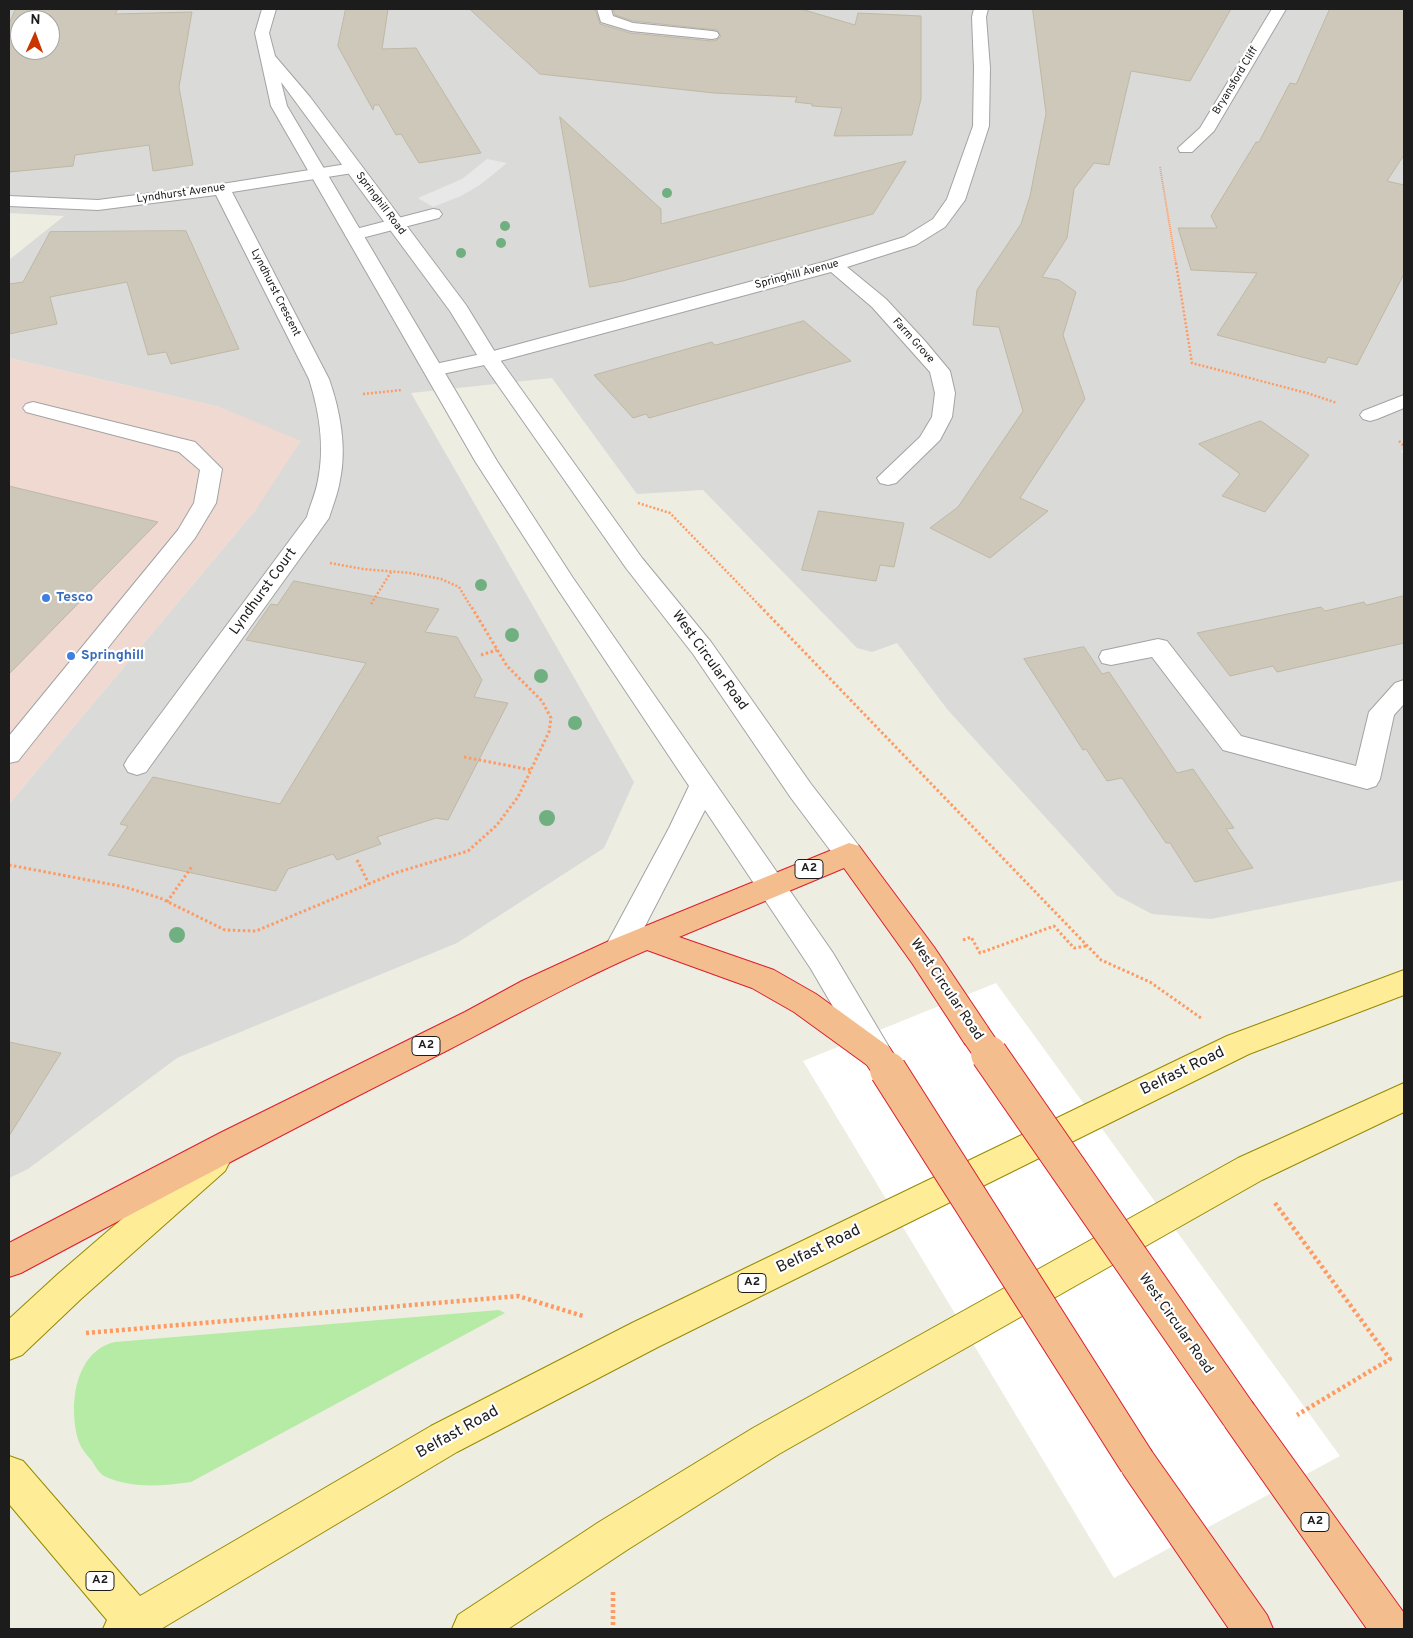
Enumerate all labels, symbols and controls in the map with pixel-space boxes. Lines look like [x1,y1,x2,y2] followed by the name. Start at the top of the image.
[10,10,60,60] north arrow
[30,12,41,29] text: N
[1211,45,1261,117] street label: Bryansford Cliff
[352,170,408,238] street label: Springhill Road
[136,181,226,207] street label: Lyndhurst Avenue
[247,247,303,339] street label: Lyndhurst Crescent
[754,257,840,293] street label: Springhill Avenue
[889,316,937,366] street label: Farm Grove
[227,545,301,639] street label: Lyndhurst Court
[56,590,93,606] place label: Tesco
[40,592,52,604] marker: Tesco
[667,608,751,714] street label: West Circular Road
[81,648,144,664] place label: Springhill
[65,650,77,662] marker: Springhill
[795,860,823,879] road number: A2
[906,936,986,1044] street label: West Circular Road
[412,1036,440,1056] road number: A2
[1138,1043,1228,1101] street label: Belfast Road
[774,1221,864,1279] street label: Belfast Road
[1134,1271,1216,1377] street label: West Circular Road
[738,1274,766,1292] road number: A2
[413,1402,503,1464] street label: Belfast Road
[1301,1512,1329,1531] road number: A2
[86,1572,114,1590] road number: A2

